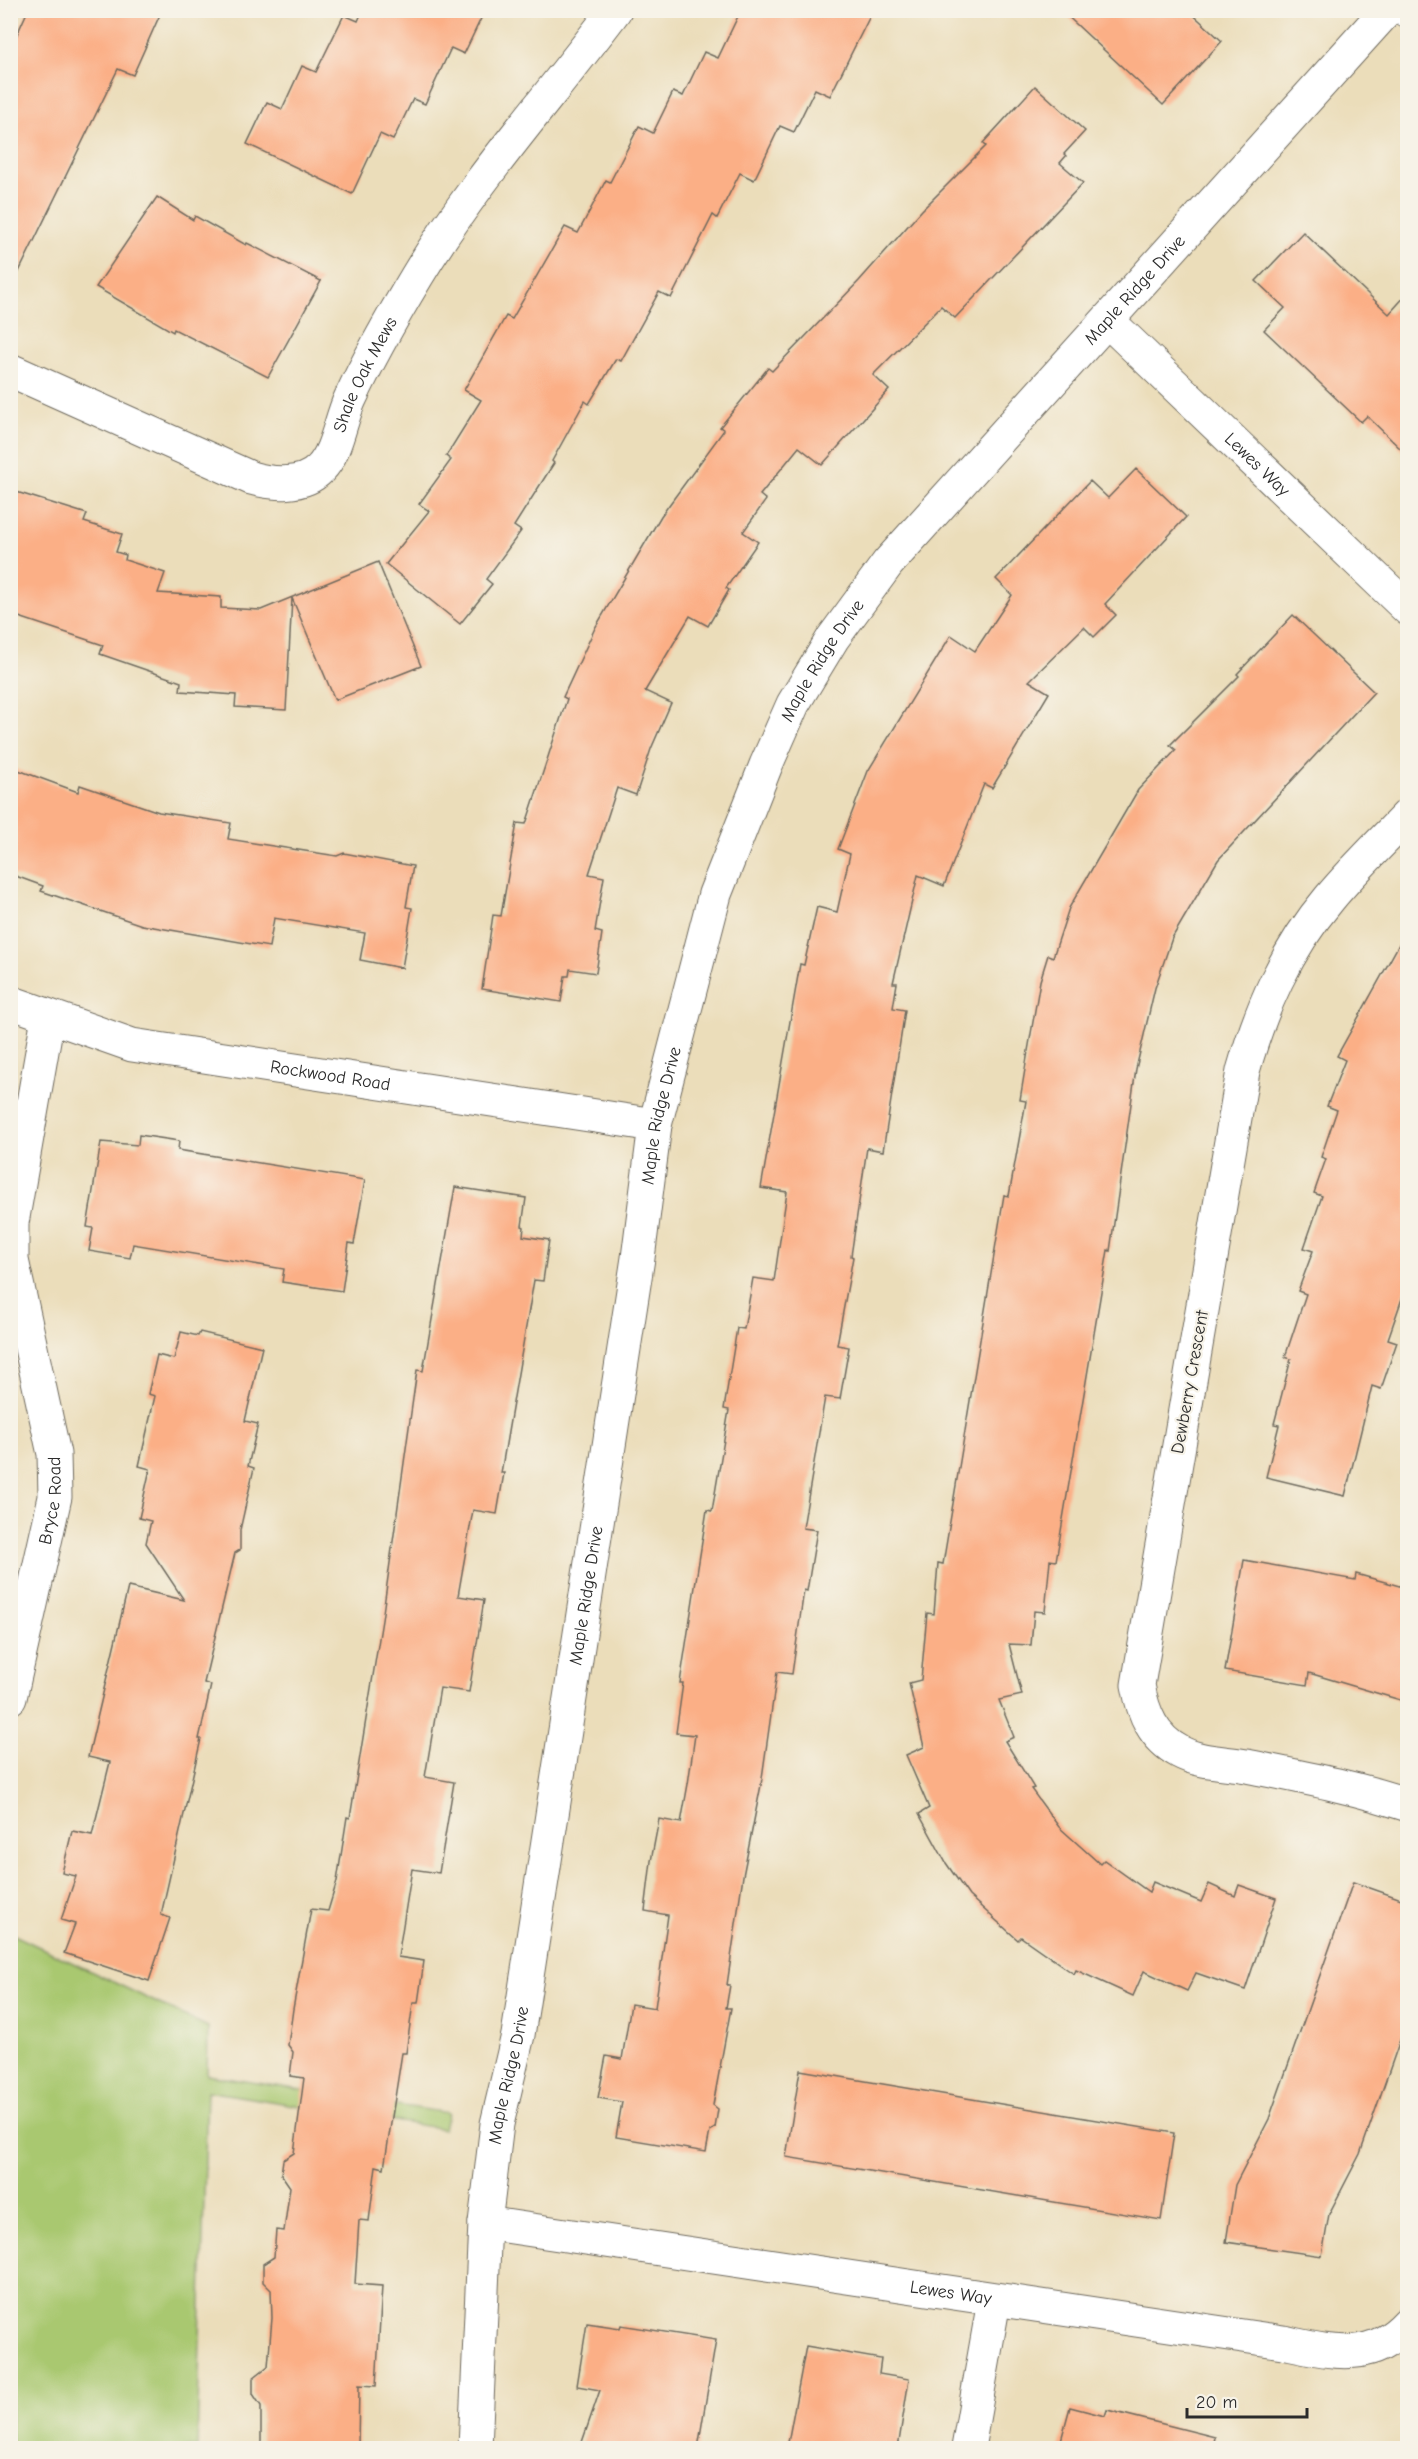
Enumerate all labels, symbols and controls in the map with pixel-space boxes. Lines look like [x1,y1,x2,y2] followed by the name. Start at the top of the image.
[1080,230,1189,349] street label: Maple Ridge Drive
[329,313,401,435] street label: Shale Oak Mews
[1220,428,1295,501] street label: Lewes Way
[776,595,868,725] street label: Maple Ridge Drive
[637,1044,685,1186] street label: Maple Ridge Drive
[269,1056,392,1095] street label: Rockwood Road
[1167,1308,1213,1455] street label: Dewberry Crescent
[34,1456,66,1546] street label: Bryce Road
[565,1524,607,1667] street label: Maple Ridge Drive
[484,2005,533,2145] street label: Maple Ridge Drive
[909,2276,994,2309] street label: Lewes Way
[1187,2381,1307,2419] scale bar
[1196,2392,1237,2413] text: 20 m

